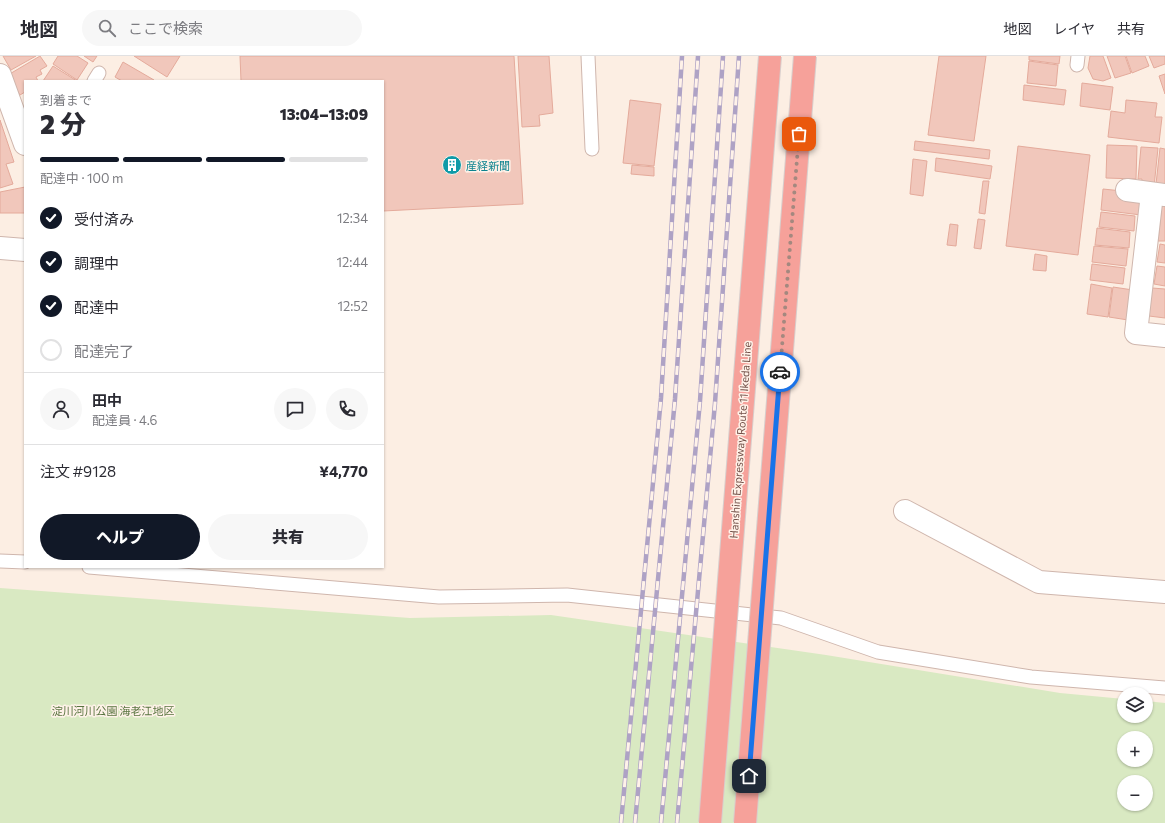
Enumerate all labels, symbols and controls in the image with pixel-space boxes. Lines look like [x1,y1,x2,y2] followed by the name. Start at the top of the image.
[82,10,362,46] search box
[20,17,58,40] text: 地図
[96,17,118,39] icon: search
[128,19,203,37] text: ここで検索
[1003,20,1031,37] text: 地図
[1053,20,1095,37] text: レイヤ
[1117,20,1145,37] text: 共有
[40,92,92,108] text: 到着まで
[280,105,368,123] text: 13:04–13:09
[40,108,86,139] text: 2 分
[782,117,816,151] pin
[788,123,810,145] icon: bag
[441,154,463,176] building icon: 産経新聞
[466,159,510,172] place label: 産経新聞
[40,170,123,186] text: 配達中 · 100 m
[40,207,62,229] icon: check
[74,210,134,228] text: 受付済み
[337,210,368,226] text: 12:34
[40,251,62,273] icon: check
[74,254,119,272] text: 調理中
[337,254,368,270] text: 12:44
[40,295,62,317] icon: check
[74,298,119,316] text: 配達中
[337,298,368,314] text: 12:52
[727,341,753,539] street label: Hanshin Expressway Route 11 Ikeda Line
[74,342,134,360] text: 配達完了
[760,352,800,392] courier
[769,361,791,383] icon: car
[40,388,82,430] button: person
[274,388,316,430] button: chat
[326,388,368,430] button: phone
[92,391,122,409] text: 田中
[92,412,158,428] text: 配達員 · 4.6
[40,462,116,480] text: 注文 #9128
[319,462,368,480] text: ¥4,770
[40,514,200,560] button: ヘルプ
[208,514,368,560] button: 共有
[1117,687,1153,811] map controls
[1117,687,1153,723] button: layers
[51,704,175,717] park label: 淀川河川公園 海老江地区
[1117,731,1153,767] button: +
[732,759,766,793] pin
[738,765,760,787] icon: home
[1117,775,1153,811] button: −

